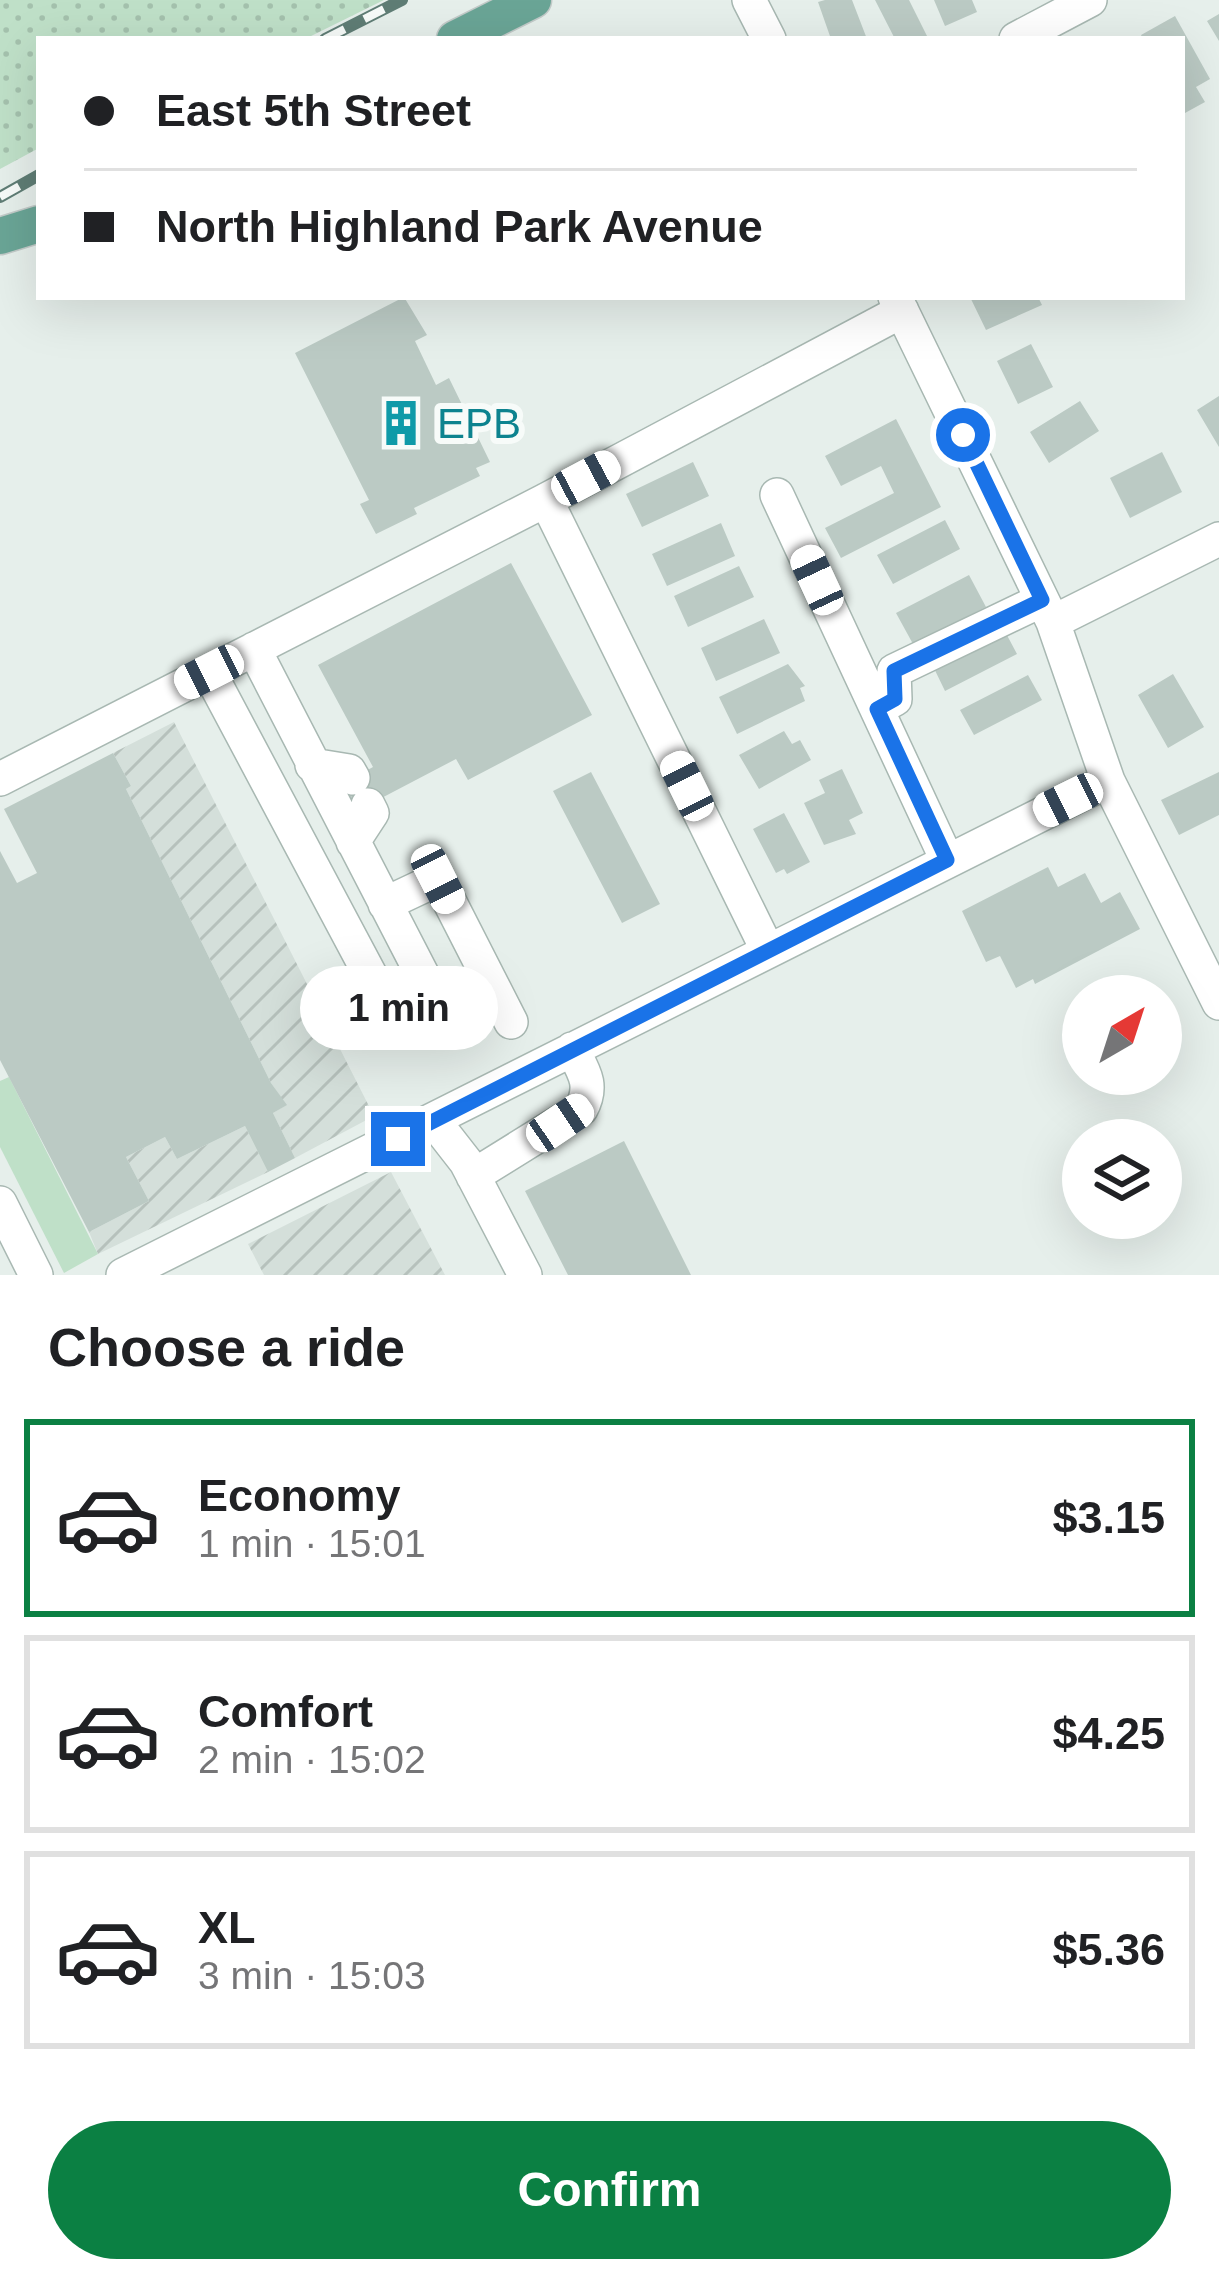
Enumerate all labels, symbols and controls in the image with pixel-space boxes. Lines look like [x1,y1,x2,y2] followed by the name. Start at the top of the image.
[156,85,471,136] text: East 5th Street
[156,201,763,252] text: North Highland Park Avenue
[376,398,426,448] building icon: EPB
[437,400,521,447] place label: EPB
[936,408,990,462] route start
[546,445,626,511] car
[785,540,849,620] car
[169,640,249,704] car
[655,746,719,826] car
[1028,768,1108,832] car
[406,839,470,919] car
[299,965,497,1049] callout: 1 min
[1062,975,1182,1095] north arrow
[1062,975,1182,1239] map controls
[348,986,450,1029] text: 1 min
[520,1088,600,1158] car
[371,1112,425,1166] route end
[1062,1119,1182,1239] button: layers
[48,1317,405,1377] text: Choose a ride
[54,1464,162,1572] icon: car
[198,1470,401,1521] text: Economy
[1052,1492,1165,1543] text: $3.15
[198,1522,426,1565] text: 1 min · 15:01
[54,1680,162,1788] icon: car
[198,1686,373,1737] text: Comfort
[1052,1708,1165,1759] text: $4.25
[198,1738,426,1781] text: 2 min · 15:02
[54,1896,162,2004] icon: car
[198,1902,256,1953] text: XL
[1052,1924,1165,1975] text: $5.36
[198,1954,426,1997] text: 3 min · 15:03
[48,2121,1171,2259] button: Confirm

